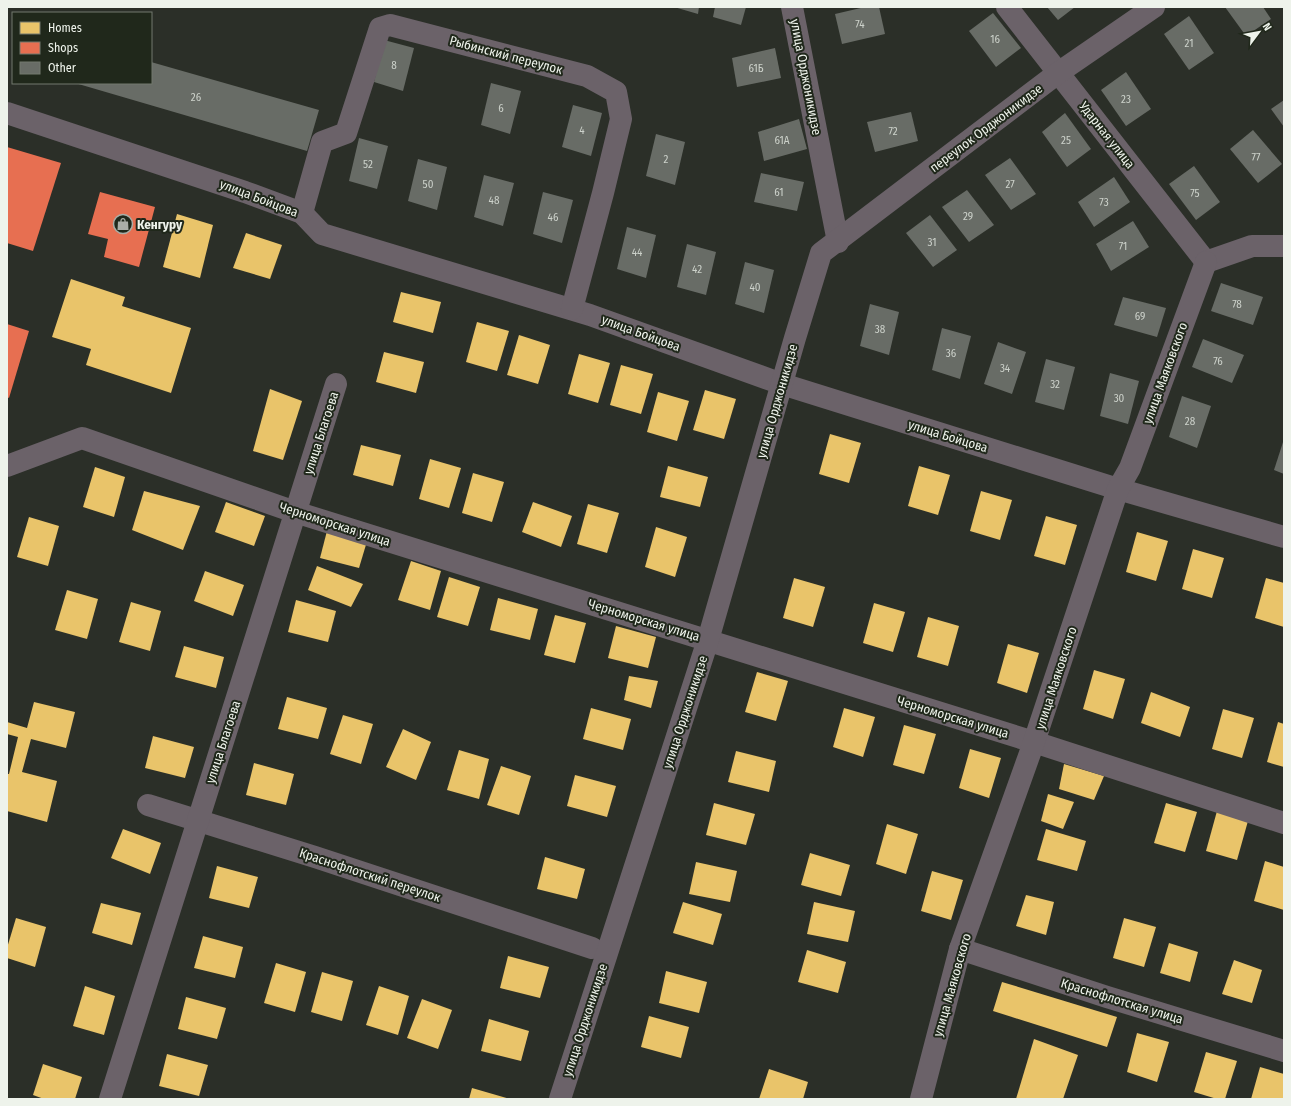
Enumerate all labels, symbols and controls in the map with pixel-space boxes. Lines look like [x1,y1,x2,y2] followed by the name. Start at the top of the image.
[12,12,152,84] legend
[1239,12,1279,52] north arrow
[787,18,825,136] street label: улица Орджоникидзе
[855,18,865,31] house number: 74
[48,21,82,35] text: Homes
[1260,21,1274,33] text: N
[448,33,564,77] street label: Рыбинский переулок
[990,33,1000,46] house number: 16
[1185,37,1193,50] house number: 21
[48,41,78,55] text: Shops
[391,59,397,72] house number: 8
[48,61,77,75] text: Other
[748,62,764,75] house number: 61Б
[927,81,1045,175] street label: переулок Орджоникидзе
[191,91,202,104] house number: 26
[1121,93,1131,106] house number: 23
[1076,98,1138,171] street label: Ударная улица
[498,102,504,115] house number: 6
[579,124,585,137] house number: 4
[888,125,898,138] house number: 72
[774,134,790,147] house number: 61А
[1061,134,1071,147] house number: 25
[1252,151,1261,164] house number: 77
[664,153,669,166] house number: 2
[363,158,373,171] house number: 52
[218,176,300,220] street label: улица Бойцова
[423,178,434,191] house number: 50
[1005,178,1015,191] house number: 27
[774,186,784,199] house number: 61
[1190,187,1200,200] house number: 75
[489,194,500,207] house number: 48
[1099,196,1109,209] house number: 73
[963,210,973,223] house number: 29
[548,211,559,224] house number: 46
[112,213,134,235] shop icon: Кенгуру
[137,217,183,232] place label: Кенгуру
[928,236,937,249] house number: 31
[1119,240,1127,253] house number: 71
[632,246,643,259] house number: 44
[692,263,702,276] house number: 42
[749,281,761,294] house number: 40
[1232,298,1242,311] house number: 78
[1135,310,1145,323] house number: 69
[600,312,682,354] street label: улица Бойцова
[1140,320,1190,426] street label: улица Маяковского
[875,323,886,336] house number: 38
[754,342,800,460] street label: улица Орджоникидзе
[946,347,957,360] house number: 36
[1213,355,1223,368] house number: 76
[1000,362,1011,375] house number: 34
[1050,378,1060,391] house number: 32
[301,390,341,476] street label: улица Благоева
[1114,392,1125,405] house number: 30
[1185,415,1196,428] house number: 28
[906,417,990,455] street label: улица Бойцова
[278,499,392,549] street label: Черноморская улица
[586,596,702,644] street label: Черноморская улица
[1032,625,1080,731] street label: улица Маяковского
[660,654,710,770] street label: улица Орджоникидзе
[895,693,1011,741] street label: Черноморская улица
[203,699,243,785] street label: улица Благоева
[297,845,443,905] street label: Краснофлотский переулок
[930,931,974,1038] street label: улица Маяковского
[560,962,610,1078] street label: улица Орджоникидзе
[1059,975,1185,1027] street label: Краснофлотская улица

